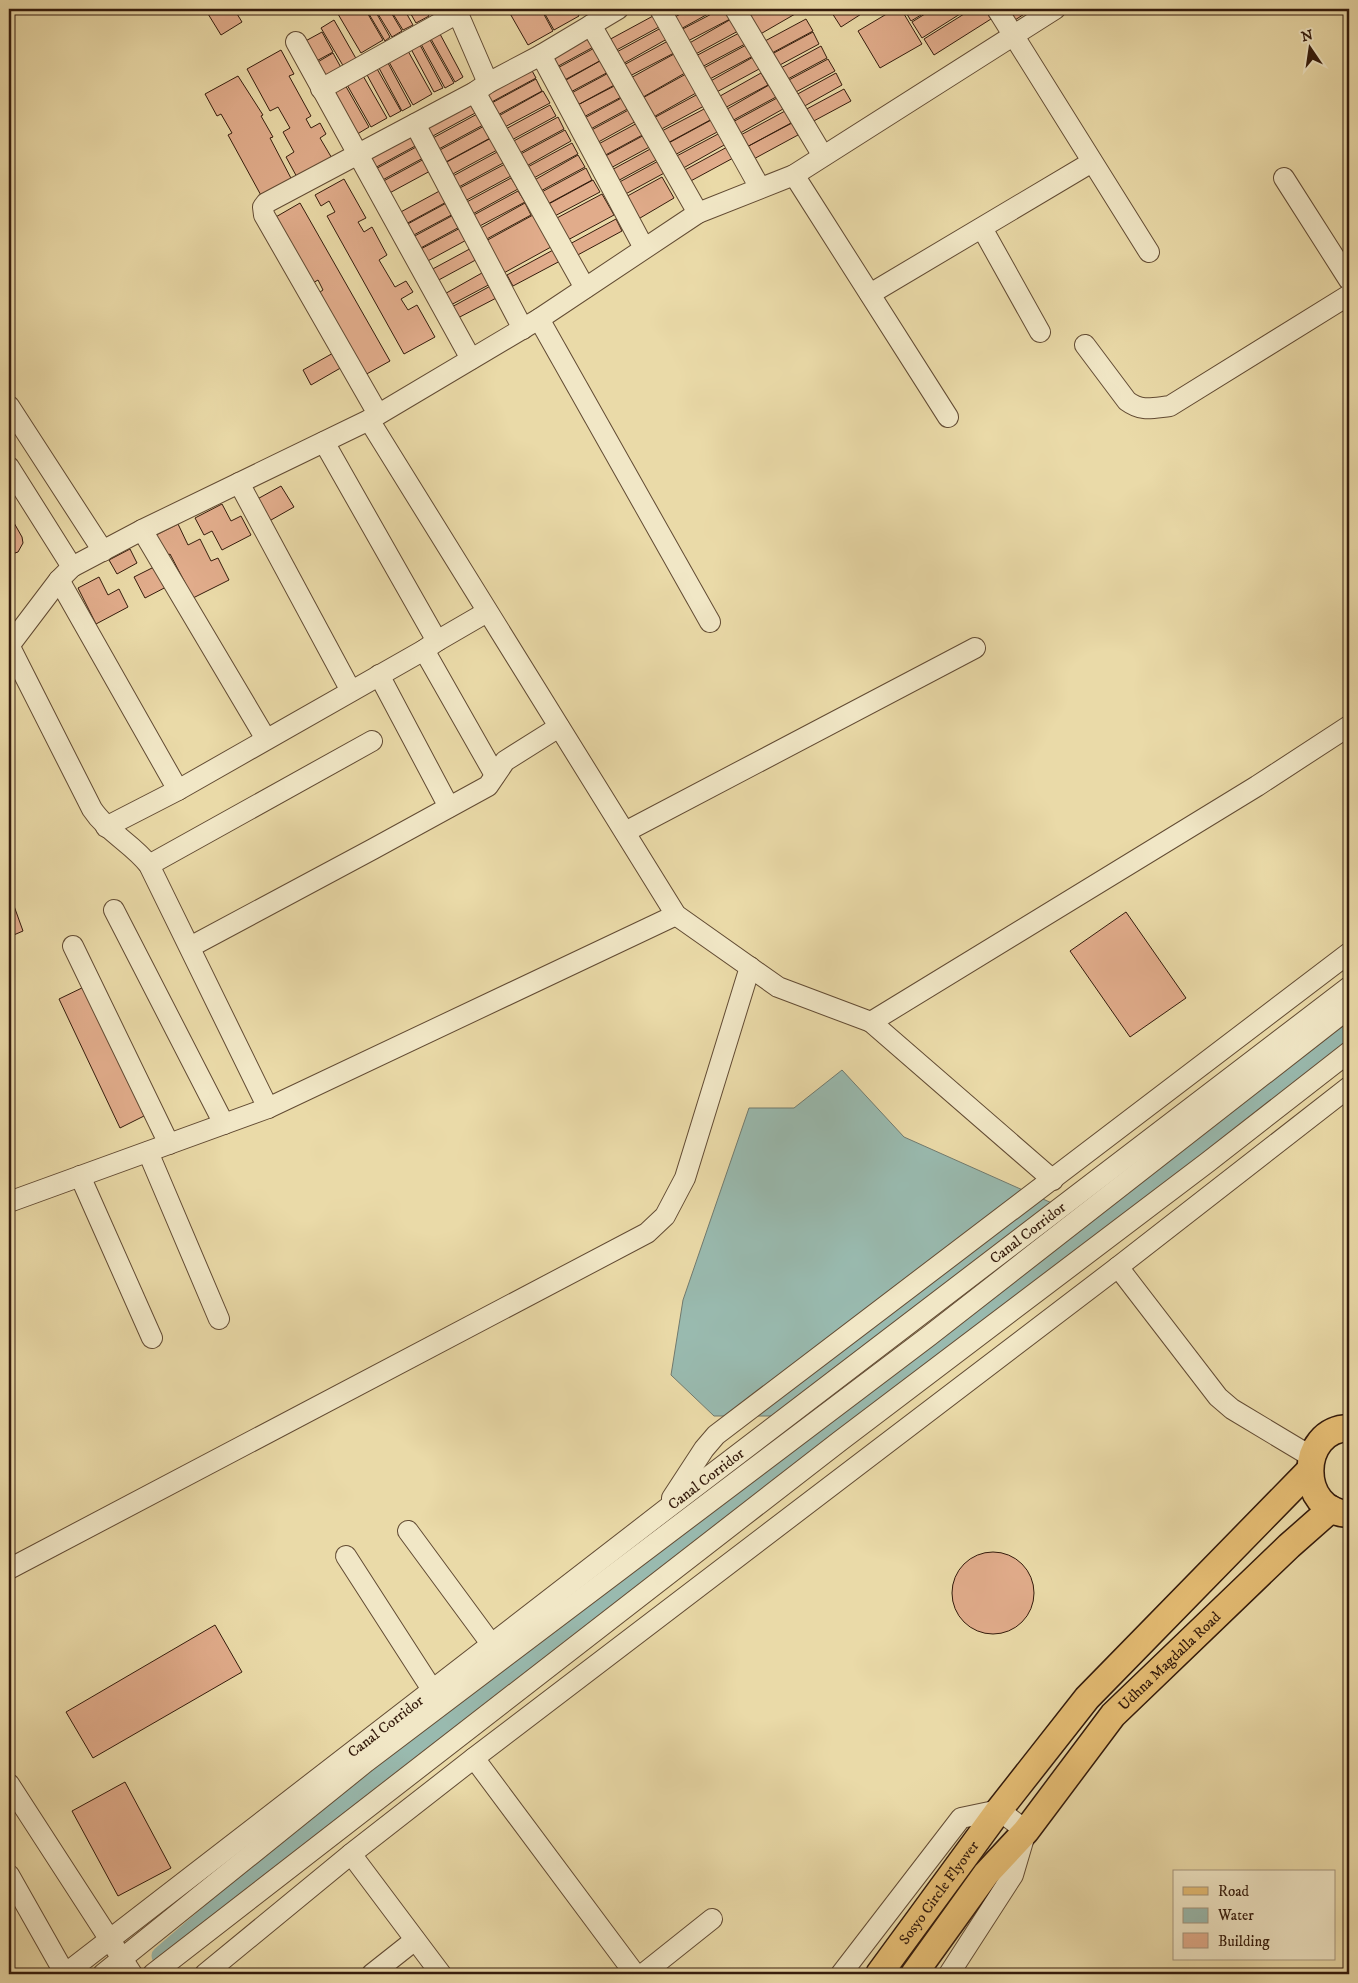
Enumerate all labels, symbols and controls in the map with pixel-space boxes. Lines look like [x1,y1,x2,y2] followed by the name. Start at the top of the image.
[1286,22,1336,72] north arrow
[1300,26,1315,46] text: N
[986,1198,1070,1268] street label: Canal Corridor
[664,1444,748,1514] street label: Canal Corridor
[1114,1607,1225,1715] street label: Udhna Magdalla Road
[344,1691,428,1762] street label: Canal Corridor
[895,1837,983,1948] street label: Sosyo Circle Flyover
[1173,1870,1336,1960] legend
[1218,1882,1250,1901] text: Road
[1217,1906,1254,1925] text: Water
[1218,1932,1270,1951] text: Building

